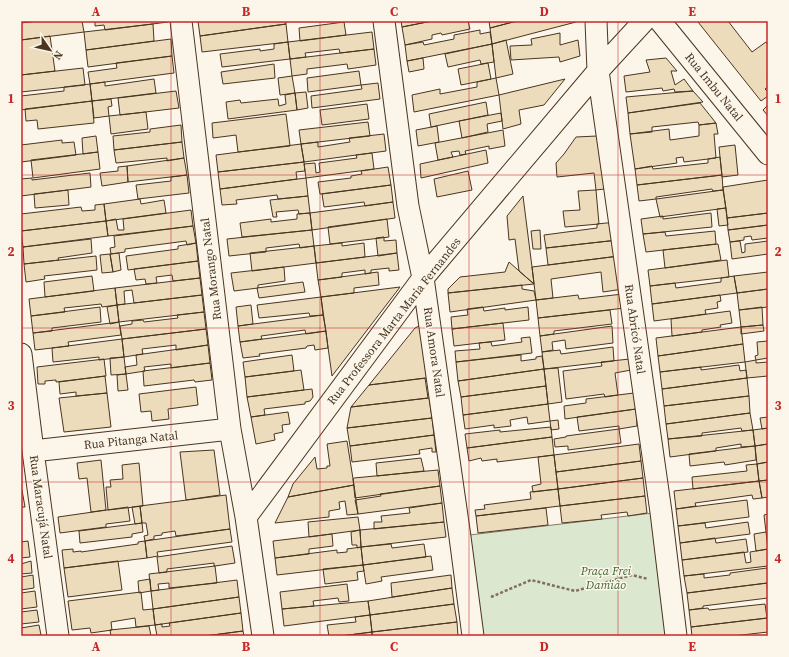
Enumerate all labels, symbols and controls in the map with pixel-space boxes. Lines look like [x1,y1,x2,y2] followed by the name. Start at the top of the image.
[92,3,101,20] text: A
[242,3,251,20] text: B
[390,3,398,20] text: C
[539,3,549,20] text: D
[688,3,696,20] text: E
[30,30,70,70] north arrow
[49,48,66,63] text: N
[681,49,747,125] street label: Rua Imbu Natal
[7,90,15,107] text: 1
[774,90,782,107] text: 1
[197,217,225,321] street label: Rua Morango Natal
[324,234,464,408] street label: Rua Professora Marta Maria Fernandes
[7,243,15,260] text: 2
[774,243,782,260] text: 2
[621,283,649,375] street label: Rua Abricó Natal
[420,306,448,399] street label: Rua Amora Natal
[7,397,15,414] text: 3
[774,397,782,414] text: 3
[83,427,179,453] street label: Rua Pitanga Natal
[26,454,56,560] street label: Rua Maracujá Natal
[7,550,15,567] text: 4
[774,550,782,567] text: 4
[580,563,632,593] park label: Praça Frei Damião
[92,638,101,655] text: A
[242,638,251,655] text: B
[390,638,398,655] text: C
[539,638,549,655] text: D
[688,638,696,655] text: E

